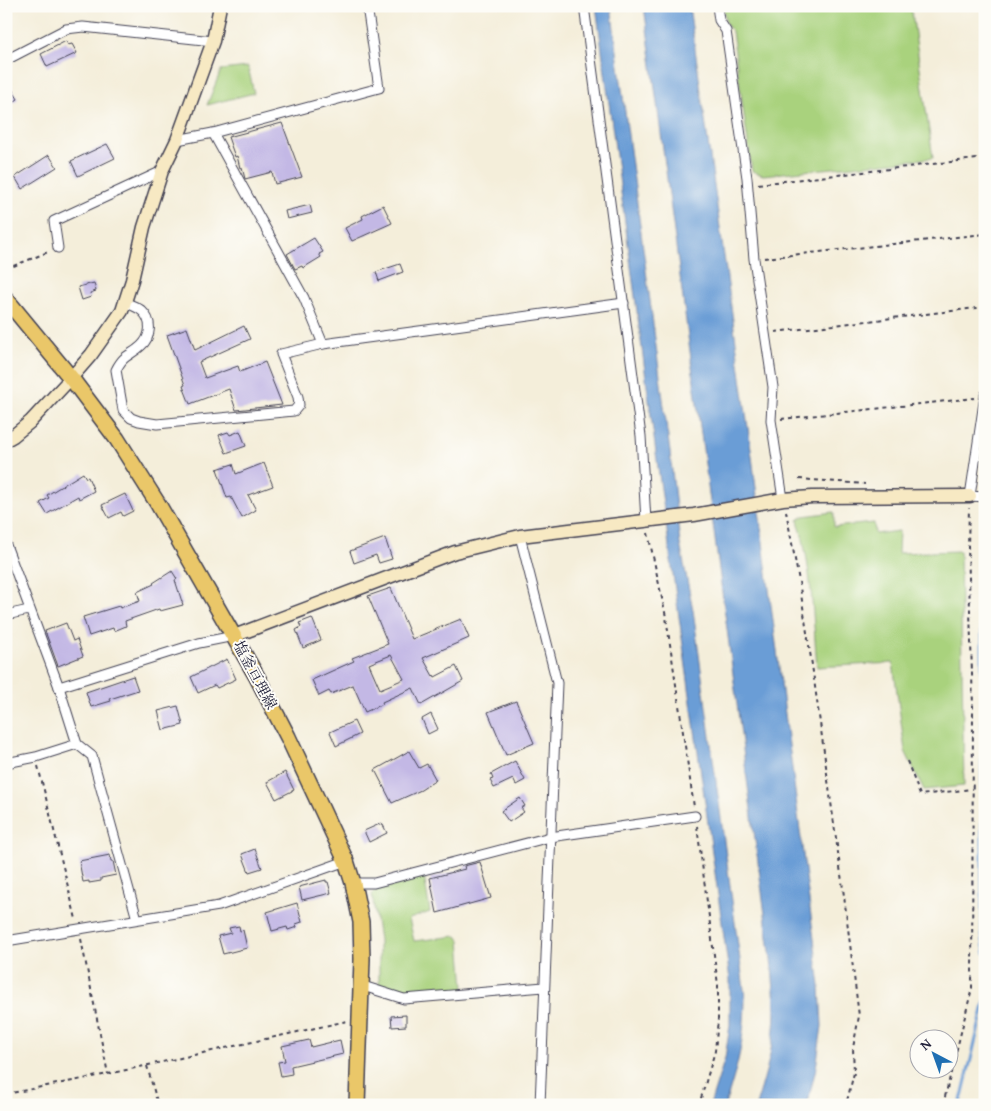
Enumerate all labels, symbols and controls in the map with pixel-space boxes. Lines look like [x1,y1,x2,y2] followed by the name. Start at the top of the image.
[229,637,282,713] street label: 塩釜亘理線
[908,1028,958,1078] north arrow
[915,1033,936,1055] text: N

